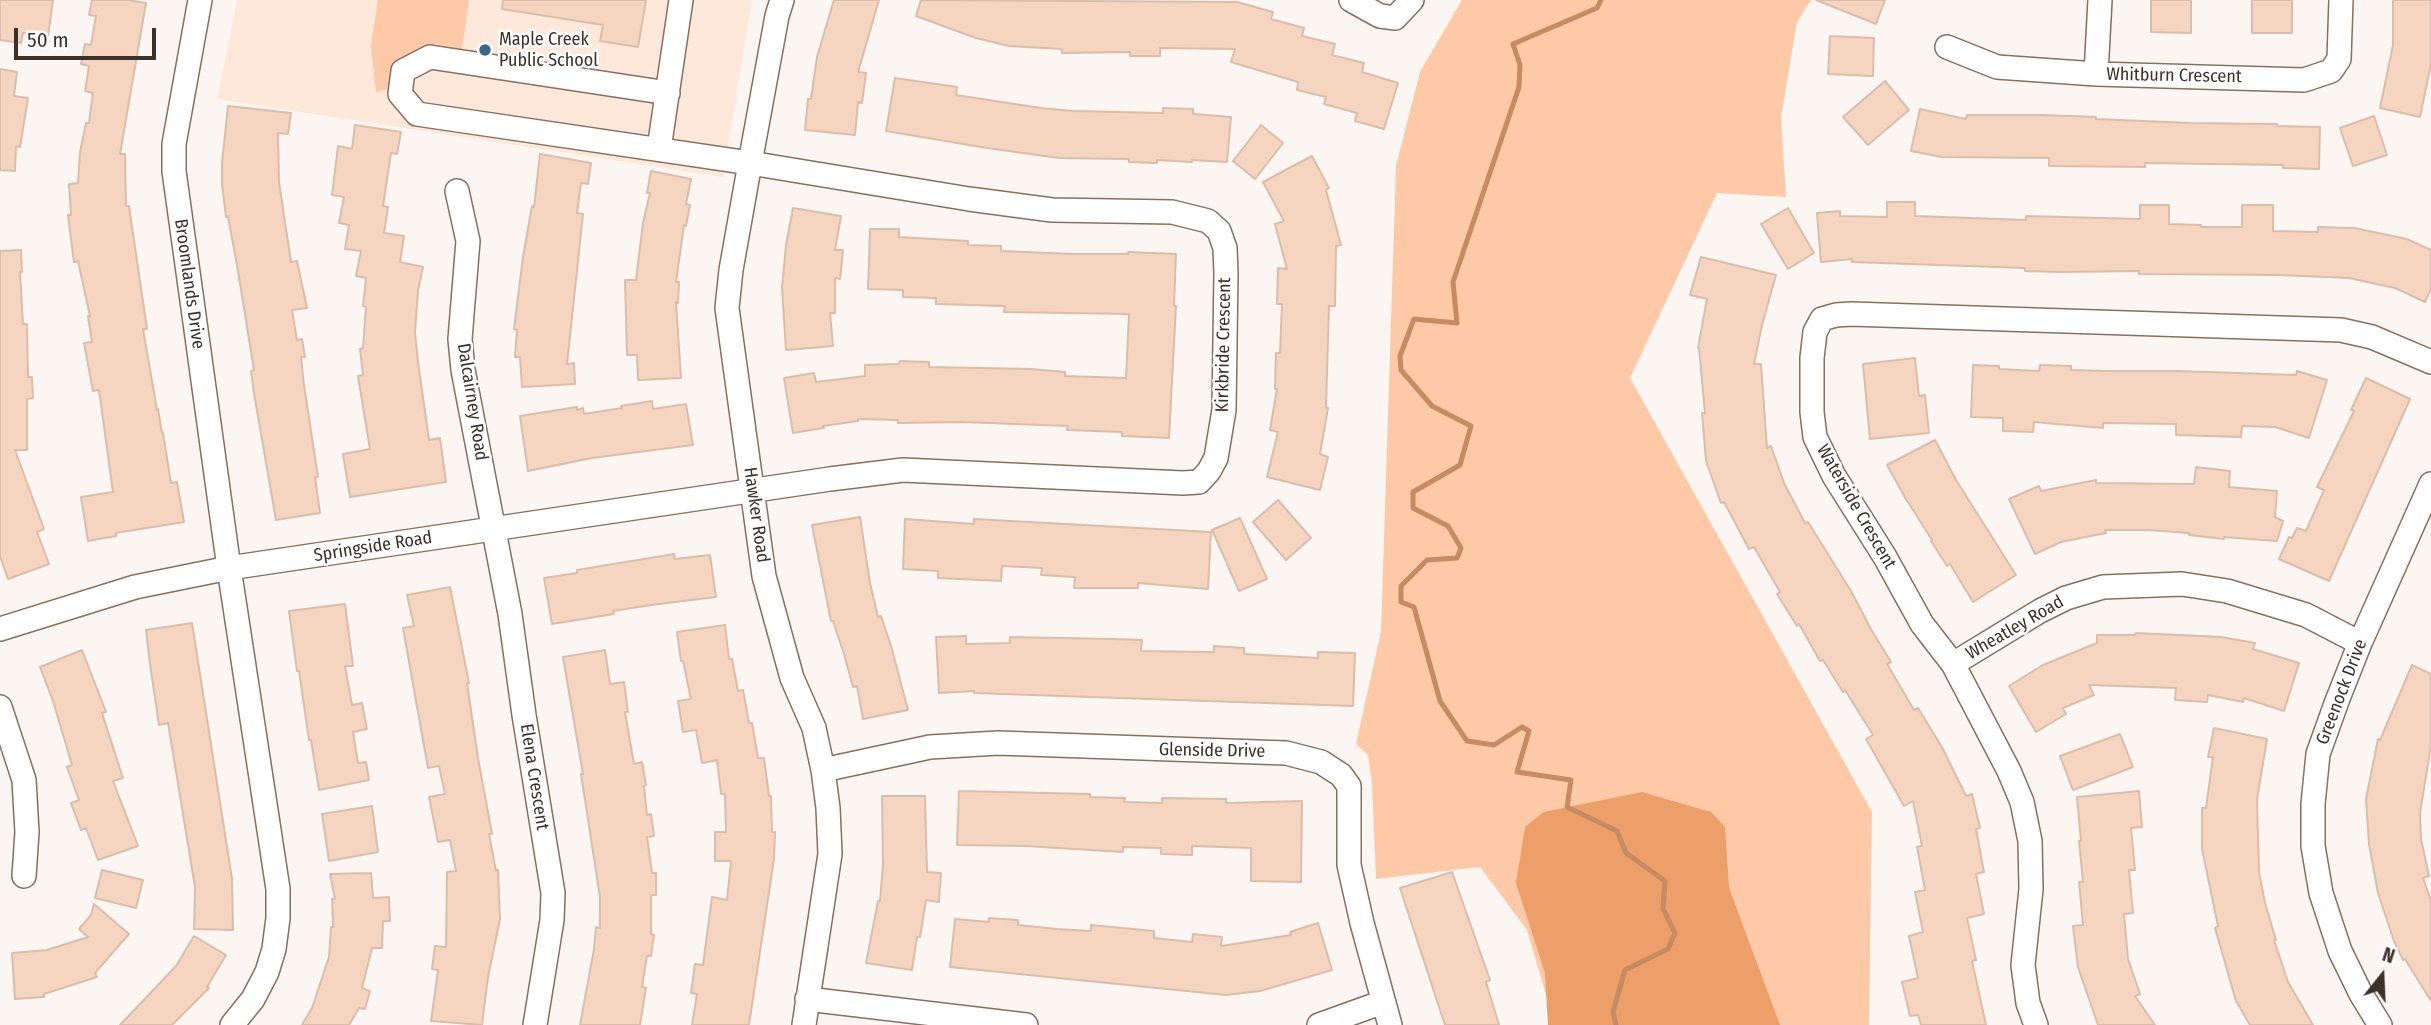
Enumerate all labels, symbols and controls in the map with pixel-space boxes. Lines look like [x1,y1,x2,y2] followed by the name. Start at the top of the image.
[18,14,159,58] scale bar
[27,27,69,53] text: 50 m
[499,29,598,72] place label: Maple Creek Public School
[477,42,493,58] marker: Maple Creek Public School
[2106,64,2242,88] street label: Whitburn Crescent
[169,218,209,350] street label: Broomlands Drive
[1212,277,1236,413] street label: Kirkbride Crescent
[452,342,492,462] street label: Dalcairney Road
[1812,441,1900,573] street label: Waterside Crescent
[739,466,773,564] street label: Hawker Road
[312,527,434,567] street label: Springside Road
[1962,591,2068,665] street label: Wheatley Road
[2312,636,2372,748] street label: Greenock Drive
[515,722,553,832] street label: Elena Crescent
[1159,739,1265,763] street label: Glenside Drive
[2347,941,2417,1011] north arrow
[2380,943,2398,968] text: N

